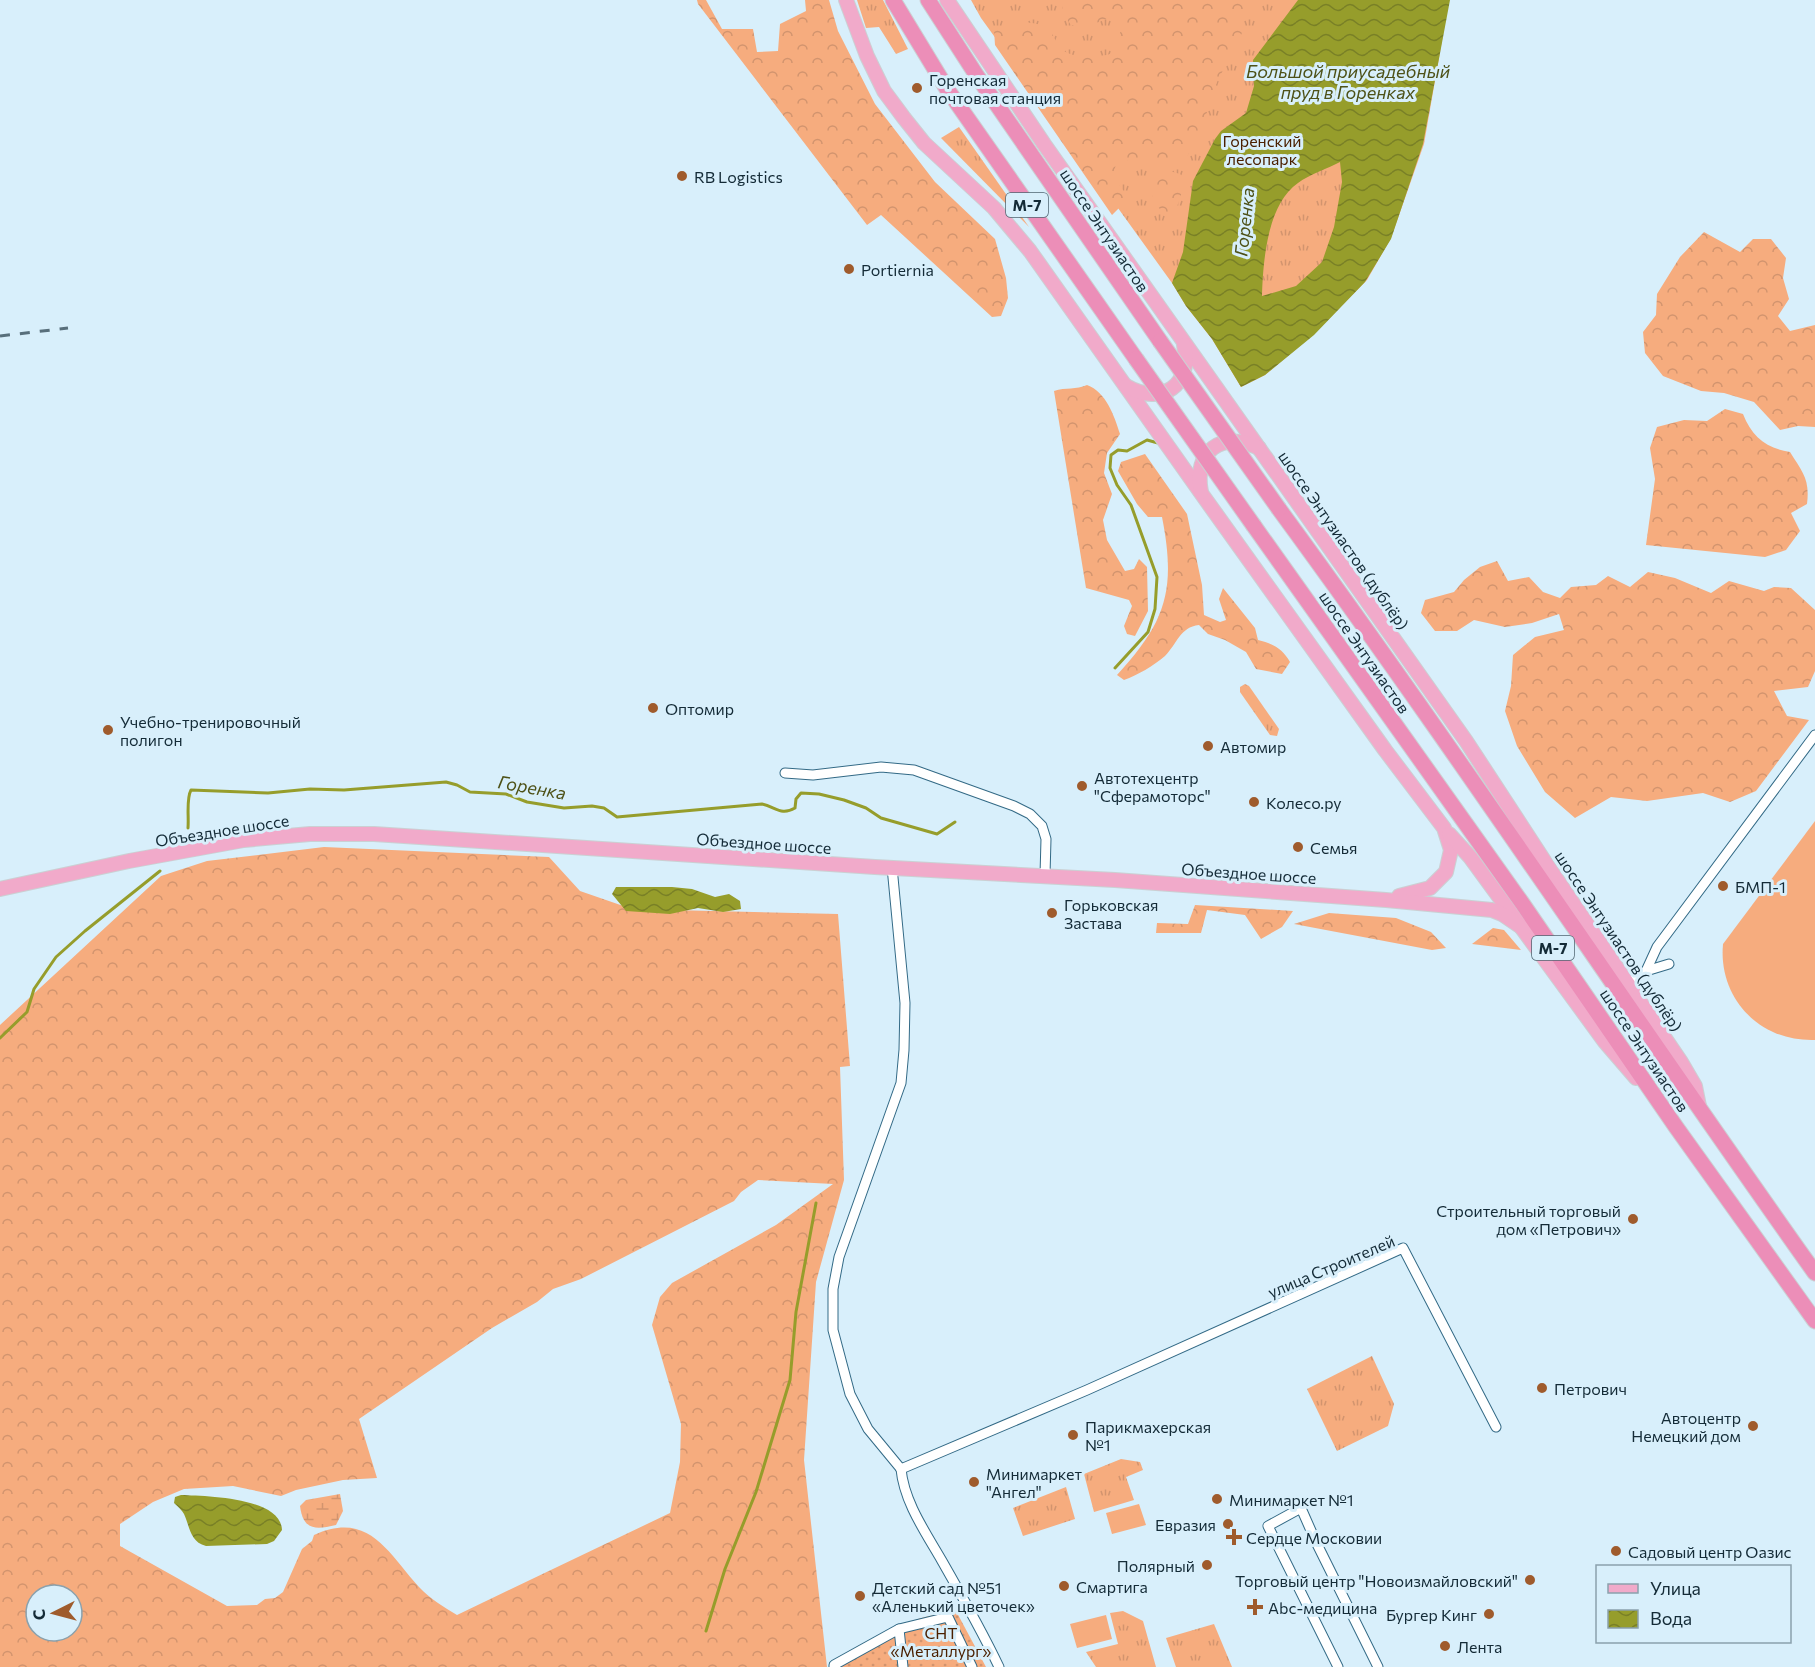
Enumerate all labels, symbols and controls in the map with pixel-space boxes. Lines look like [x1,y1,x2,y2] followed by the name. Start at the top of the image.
[1246,60,1451,103] water label: Большой приусадебный пруд в Горенках
[929,70,1061,107] place label: Горенская почтовая станция
[910,81,924,95] marker: Горенская почтовая станция
[1222,131,1302,168] park label: Горенский лесопарк
[1057,165,1153,295] street label: шоссе Энтузиастов
[694,167,783,186] place label: RB Logistics
[675,169,689,183] marker: RB Logistics
[1229,187,1259,257] water label: Горенка
[1006,193,1048,217] road number: М-7
[861,260,934,279] place label: Portiernia
[842,262,856,276] marker: Portiernia
[1275,447,1413,633] street label: шоссе Энтузиастов (дублёр)
[1316,587,1414,717] street label: шоссе Энтузиастов
[665,699,734,718] place label: Оптомир
[646,701,660,715] marker: Оптомир
[120,712,301,749] place label: Учебно-тренировочный полигон
[101,723,115,737] marker: Учебно-тренировочный полигон
[1220,737,1286,756] place label: Автомир
[1201,739,1215,753] marker: Автомир
[1094,768,1211,805] place label: Автотехцентр "Сферамоторс"
[496,770,568,804] water label: Горенка
[1075,779,1089,793] marker: Автотехцентр "Сферамоторс"
[1266,793,1342,812] place label: Колесо.ру
[1247,795,1261,809] marker: Колесо.ру
[154,810,290,850] street label: Объездное шоссе
[696,829,832,857] street label: Объездное шоссе
[1310,838,1357,857] place label: Семья
[1291,840,1305,854] marker: Семья
[1551,847,1687,1035] street label: шоссе Энтузиастов (дублёр)
[1181,859,1317,887] street label: Объездное шоссе
[1735,877,1786,896] place label: БМП-1
[1716,879,1730,893] marker: БМП-1
[1064,895,1158,932] place label: Горьковская Застава
[1045,906,1059,920] marker: Горьковская Застава
[1532,936,1574,960] road number: М-7
[1597,985,1693,1115] street label: шоссе Энтузиастов
[1436,1201,1621,1238] place label: Строительный торговый дом «Петрович»
[1626,1212,1640,1226] marker: Строительный торговый дом «Петрович»
[1265,1231,1397,1301] street label: улица Строителей
[1554,1379,1627,1398] place label: Петрович
[1535,1381,1549,1395] marker: Петрович
[1631,1408,1741,1445] place label: Автоцентр Немецкий дом
[1085,1417,1211,1454] place label: Парикмахерская №1
[1746,1419,1760,1433] marker: Автоцентр Немецкий дом
[1066,1428,1080,1442] marker: Парикмахерская №1
[986,1464,1082,1501] place label: Минимаркет "Ангел"
[967,1475,981,1489] marker: Минимаркет "Ангел"
[1229,1490,1354,1509] place label: Минимаркет №1
[1210,1492,1224,1506] marker: Минимаркет №1
[1155,1515,1216,1534] place label: Евразия
[1221,1517,1235,1531] marker: Евразия
[1246,1528,1382,1547] place label: Сердце Московии
[1227,1530,1241,1544] marker: Сердце Московии
[1628,1542,1792,1561] place label: Садовый центр Оазис
[1609,1544,1623,1558] marker: Садовый центр Оазис
[1117,1556,1195,1575] place label: Полярный
[1200,1558,1214,1572] marker: Полярный
[1596,1565,1791,1643] legend
[1235,1571,1518,1590] place label: Торговый центр "Новоизмайловский"
[1523,1573,1537,1587] marker: Торговый центр "Новоизмайловский"
[1076,1577,1148,1596] place label: Смартига
[1650,1577,1701,1599] text: Улица
[872,1578,1035,1615] place label: Детский сад №51 «Аленький цветочек»
[1057,1579,1071,1593] marker: Смартига
[24,1583,84,1643] north arrow
[853,1589,867,1603] marker: Детский сад №51 «Аленький цветочек»
[1246,1598,1264,1616] marker: Abc-медицина
[1268,1598,1377,1617] place label: Abc-медицина
[1386,1605,1477,1624] place label: Бургер Кинг
[1482,1607,1496,1621] marker: Бургер Кинг
[1650,1607,1692,1629] text: Вода
[29,1608,49,1621] text: С
[891,1623,991,1660] park label: СНТ «Металлург»
[1457,1637,1502,1656] place label: Лента
[1438,1639,1452,1653] marker: Лента

